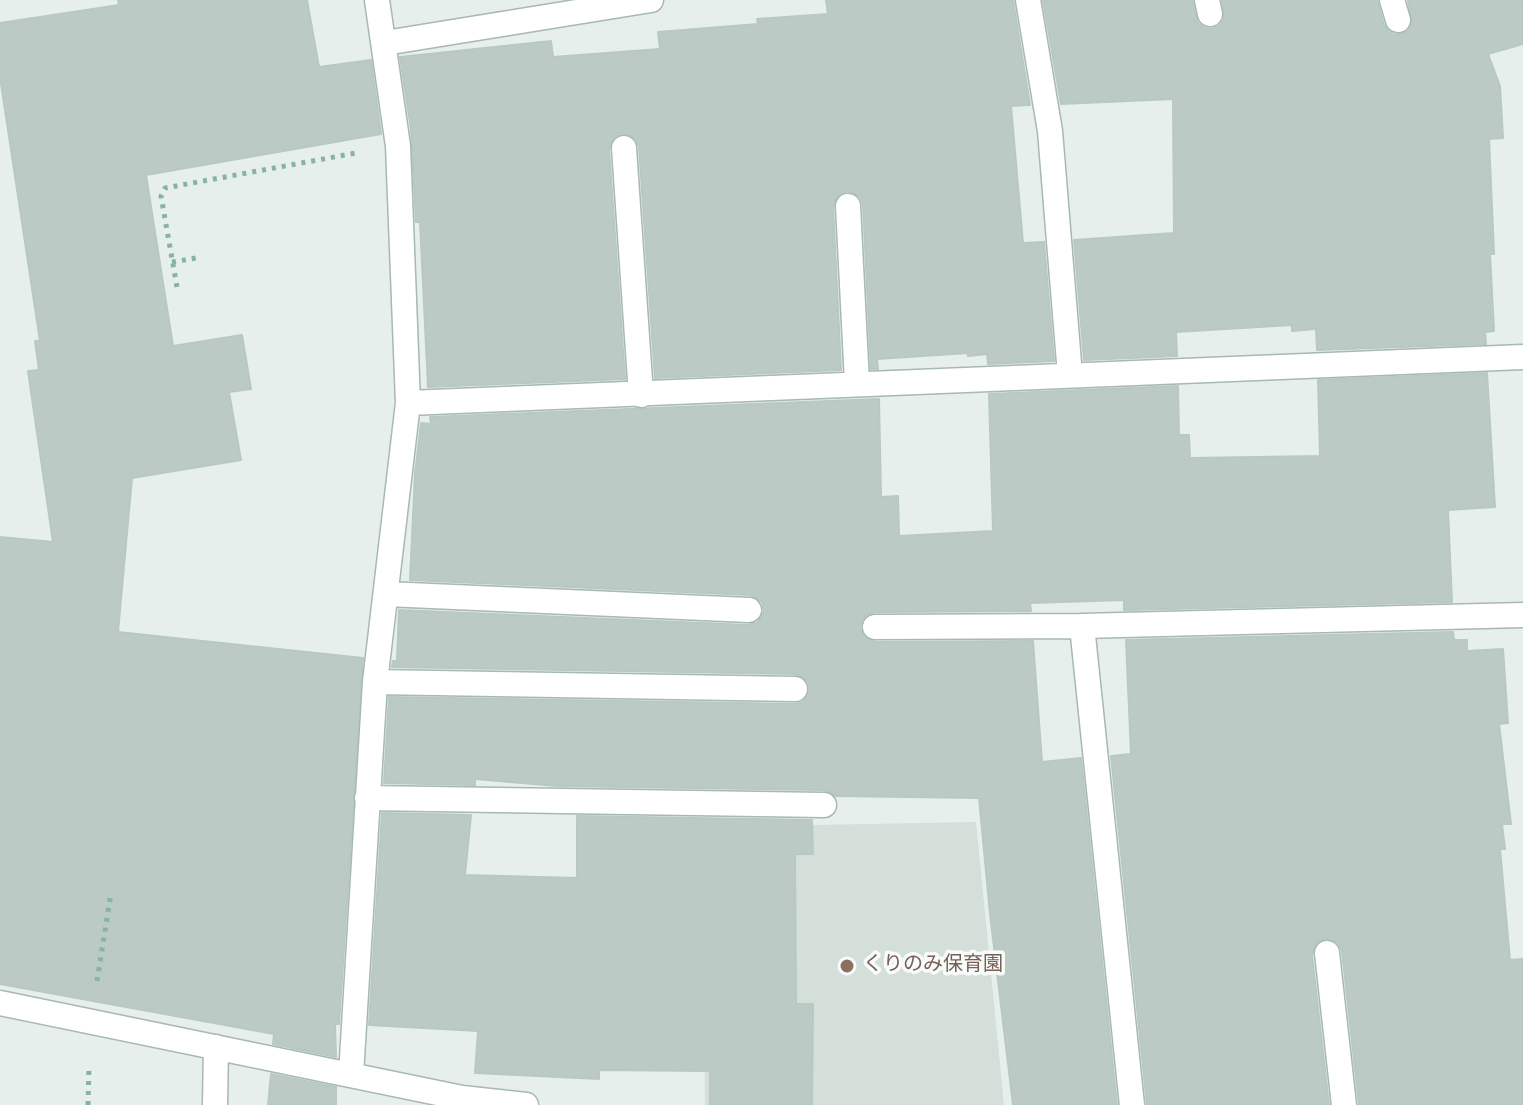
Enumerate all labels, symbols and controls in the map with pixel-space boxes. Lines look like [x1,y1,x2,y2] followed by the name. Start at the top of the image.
[863,954,1003,978] place label: くりのみ保育園
[838,957,856,975] marker: くりのみ保育園

